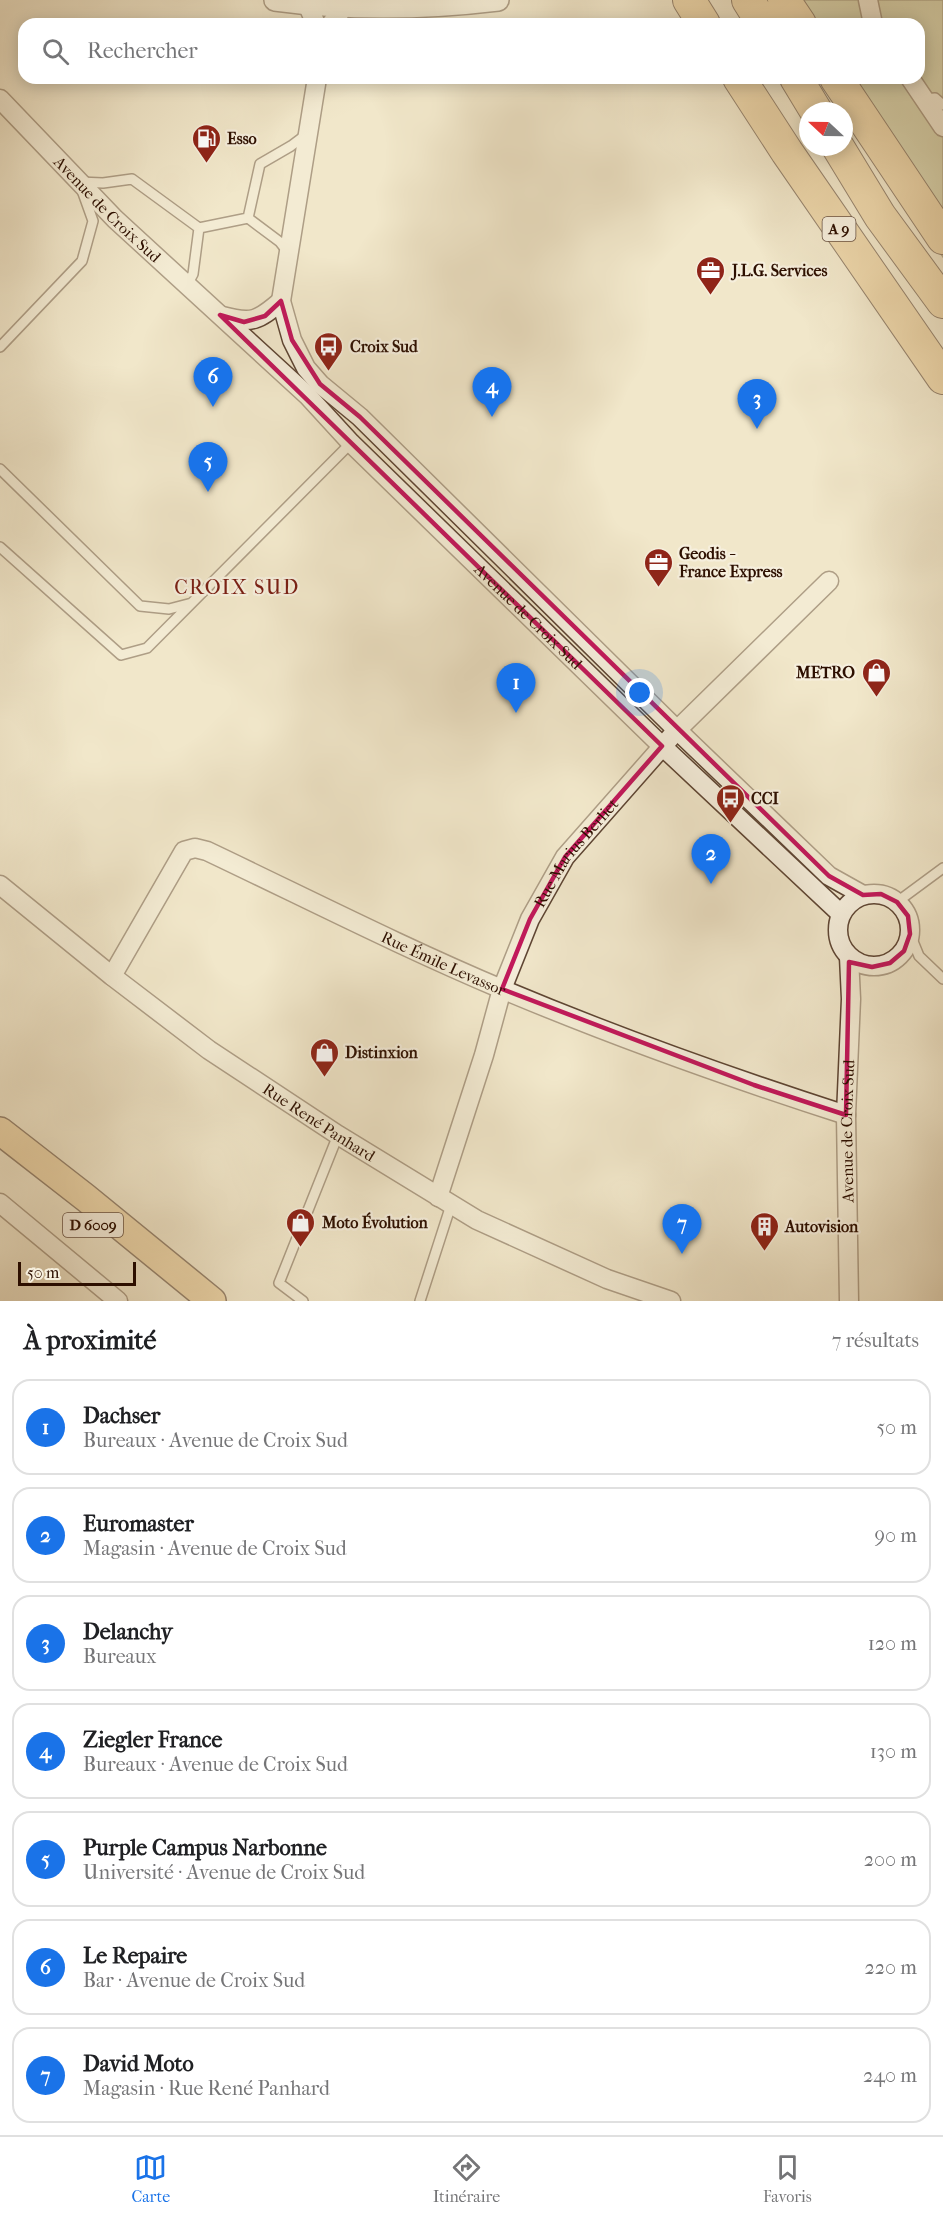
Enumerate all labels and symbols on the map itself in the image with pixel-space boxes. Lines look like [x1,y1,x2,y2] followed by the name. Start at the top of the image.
[799,102,853,156] north arrow
[190,122,222,164] fuel station icon: Esso
[227,129,257,148] place label: Esso
[49,152,165,267] street label: Avenue de Croix Sud
[822,217,856,241] road number: A 9
[695,254,727,296] office icon: J.L.G. Services
[730,261,827,281] place label: J.L.G. Services
[313,330,345,372] bus stop icon: Croix Sud
[350,337,419,356] place label: Croix Sud
[194,358,232,407] pin: 6
[472,368,512,417] pin: 4
[738,380,777,429] pin: 3
[188,442,228,492] pin: 5
[678,544,783,582] place label: Geodis - France Express
[642,546,674,588] office icon: Geodis - France Express
[470,559,587,673] street label: Avenue de Croix Sud
[174,576,300,599] district label: CROIX SUD
[860,656,892,698] shop icon: METRO
[795,663,855,682] place label: METRO
[496,664,536,713] pin: 1
[625,678,654,707] your location
[714,782,746,824] bus stop icon: CCI
[751,789,780,808] place label: CCI
[530,794,623,911] street label: Rue Marius Berliet
[692,834,730,884] pin: 2
[378,927,509,1000] street label: Rue Émile Levassor
[308,1036,340,1078] shop icon: Distinxion
[345,1043,419,1062] place label: Distinxion
[837,1059,858,1204] street label: Avenue de Croix Sud
[259,1079,379,1166] street label: Rue René Panhard
[662,1204,702,1254] pin: 7
[285,1206,317,1248] shop icon: Moto Évolution
[748,1210,780,1252] building icon: Autovision
[321,1212,429,1232] place label: Moto Évolution
[63,1213,123,1237] road number: D 6009
[784,1217,859,1236] place label: Autovision
[18,1259,136,1286] scale bar

